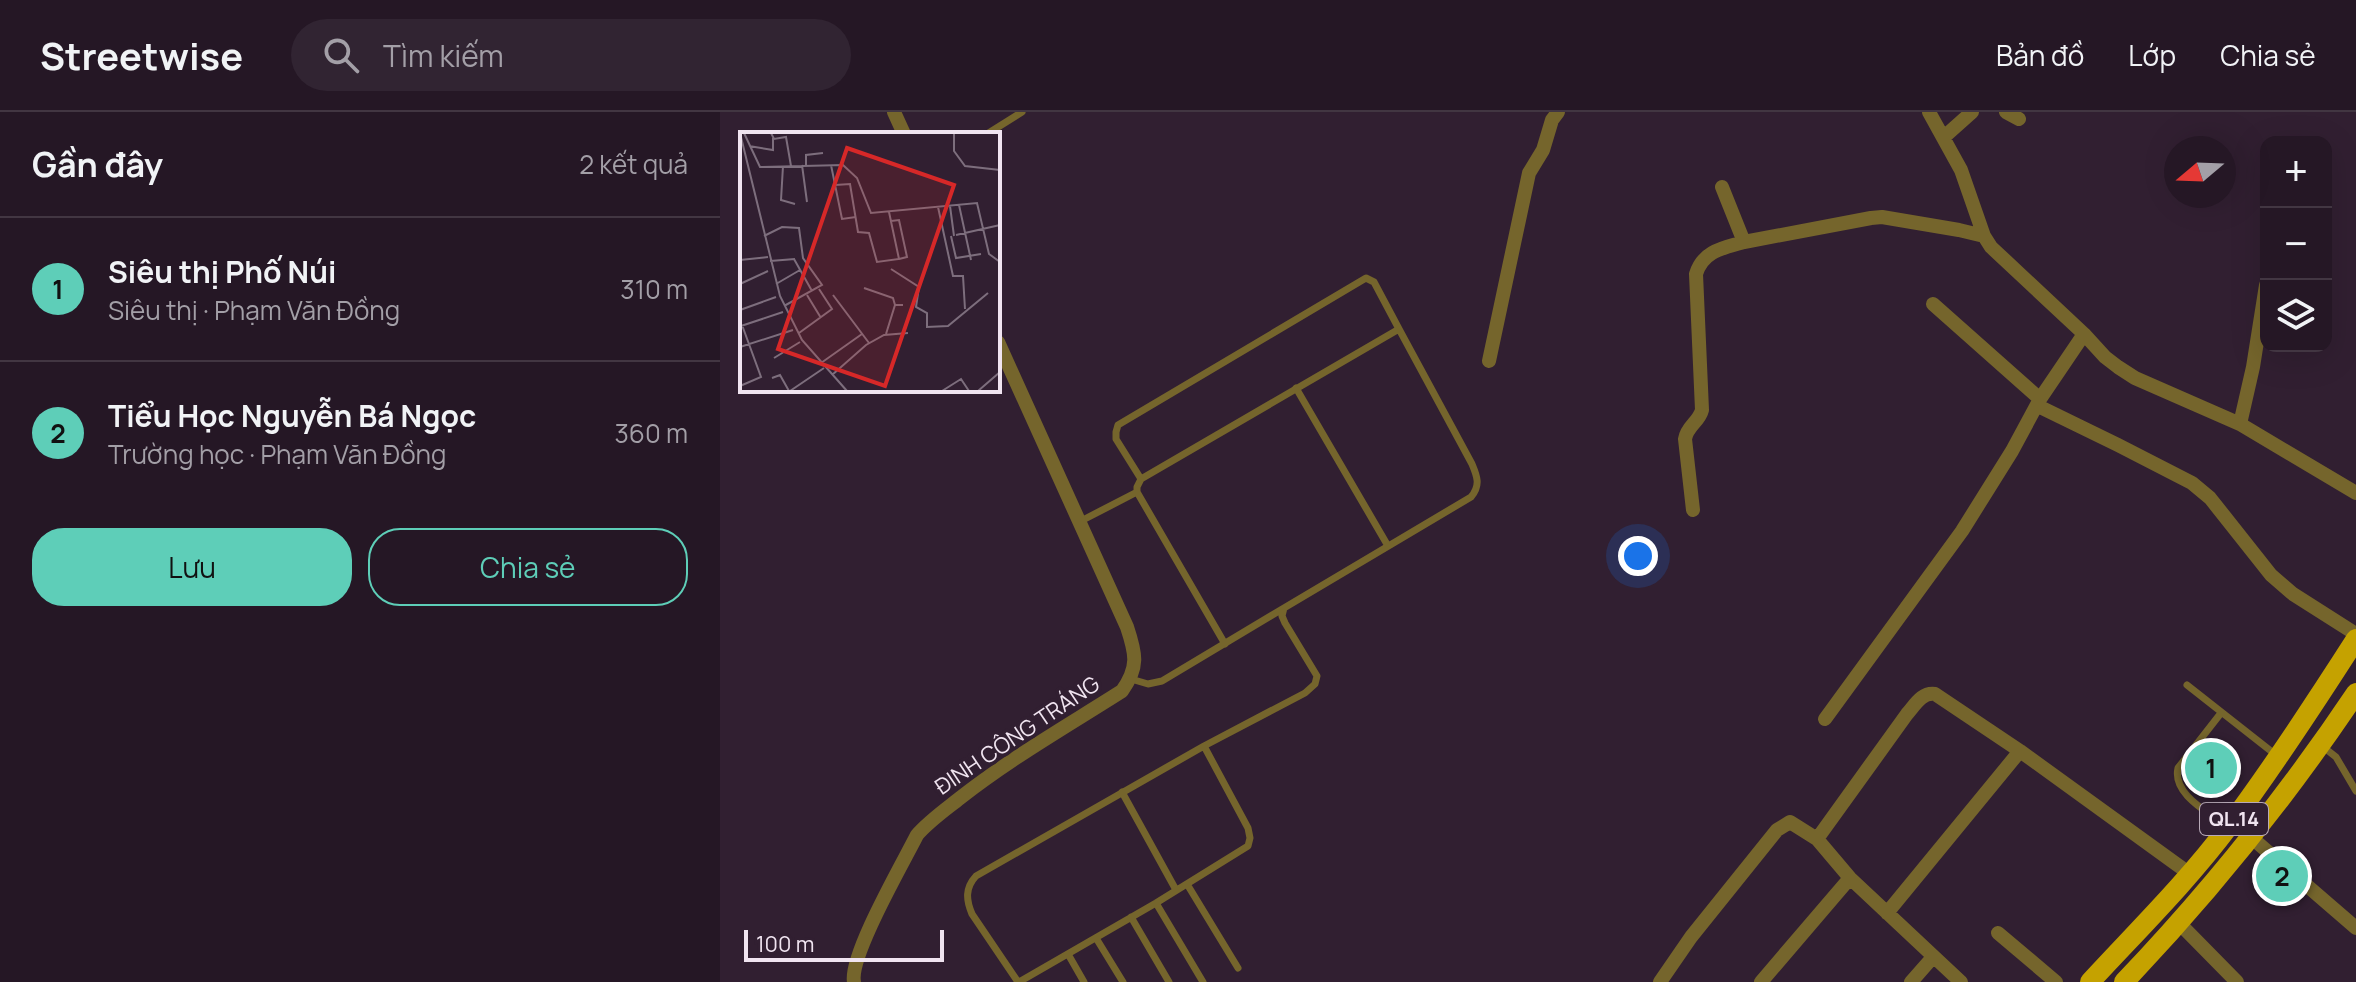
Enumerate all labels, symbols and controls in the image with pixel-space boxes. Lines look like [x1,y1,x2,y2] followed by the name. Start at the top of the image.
[291,19,851,91] search box
[40,29,243,81] text: Streetwise
[319,33,363,77] icon: search
[383,35,504,76] text: Tìm kiếm
[1996,36,2084,74] text: Bản đồ
[2128,36,2176,74] text: Lớp
[2220,36,2316,74] text: Chia sẻ
[740,132,1000,392] inset map
[2164,136,2236,208] north arrow
[2260,136,2332,352] map controls
[2260,136,2332,208] button: +
[32,141,163,187] text: Gần đây
[579,146,688,182] text: 2 kết quả
[2260,208,2332,280] button: −
[108,251,336,292] text: Siêu thị Phố Núi
[52,271,64,307] text: 1
[620,271,688,307] text: 310 m
[2260,280,2332,352] button: layers
[108,292,400,328] text: Siêu thị · Phạm Văn Đồng
[108,395,476,436] text: Tiểu Học Nguyễn Bá Ngọc
[50,415,66,451] text: 2
[614,415,688,451] text: 360 m
[108,436,446,472] text: Trường học · Phạm Văn Đồng
[32,528,352,606] button: Lưu
[368,528,688,606] button: Chia sẻ
[1618,536,1658,576] your location
[929,669,1105,801] street label: ĐINH CÔNG TRÁNG
[2185,738,2237,798] pin: 1
[2200,803,2268,835] road number: QL.14
[2256,846,2308,906] pin: 2
[744,926,944,962] scale bar
[756,929,814,959] text: 100 m

